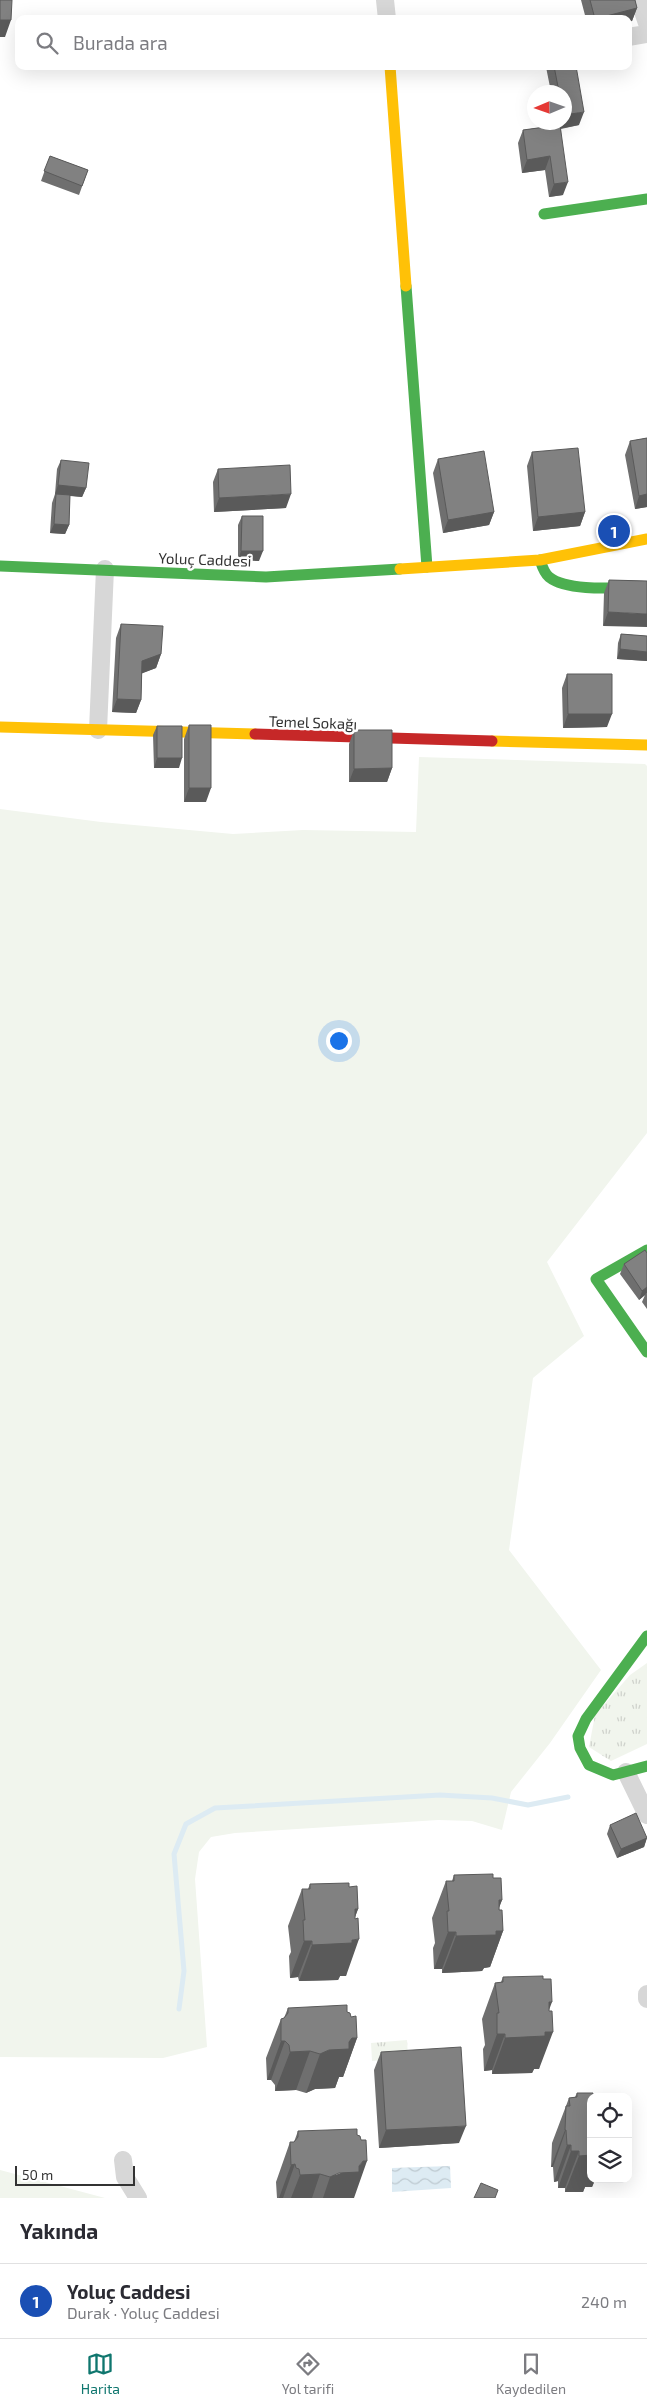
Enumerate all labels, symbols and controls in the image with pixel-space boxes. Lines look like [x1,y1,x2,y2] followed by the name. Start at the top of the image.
[15,15,632,70] search box
[33,29,61,57] icon: search
[73,31,168,54] text: Burada ara
[527,85,572,130] north arrow
[598,512,630,550] pin: 1
[158,548,252,571] street label: Yoluç Caddesi
[268,711,358,733] street label: Temel Sokağı
[326,1028,352,1054] your location
[587,2093,632,2183] map controls
[587,2093,632,2138] button: locate
[587,2138,632,2183] button: layers
[15,2163,135,2186] scale bar
[22,2166,53,2183] text: 50 m
[20,2218,98,2243] text: Yakında
[67,2280,190,2303] text: Yoluç Caddesi
[33,2292,39,2311] text: 1
[581,2292,627,2311] text: 240 m
[67,2303,220,2322] text: Durak · Yoluç Caddesi
[81,2350,120,2397] tab: Harita
[282,2350,334,2397] tab: Yol tarifi
[496,2350,566,2397] tab: Kaydedilen

